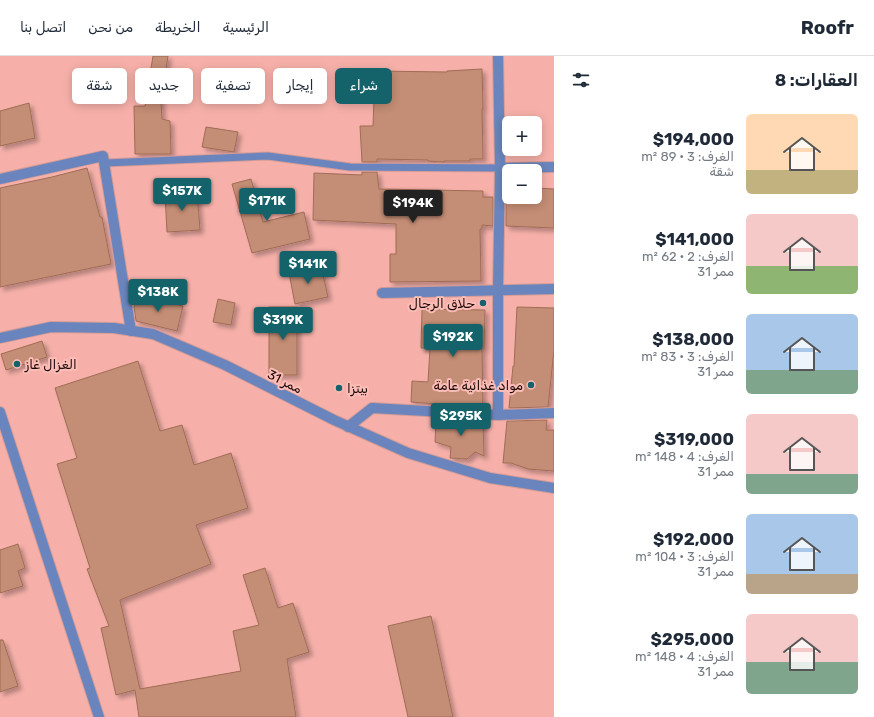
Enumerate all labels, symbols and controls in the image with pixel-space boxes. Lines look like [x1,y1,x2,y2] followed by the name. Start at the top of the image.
[801,16,854,39] text: Roofr
[20,19,66,36] text: اتصل بنا
[88,19,133,36] text: من نحن
[155,19,200,36] text: الخريطة
[222,19,269,36] text: الرئيسية
[72,68,127,104] chip: شقة
[135,68,193,104] chip: جديد
[201,68,265,104] chip: تصفية
[273,68,327,104] chip: إيجار
[335,68,392,104] chip: شراء
[570,69,592,91] icon: filters
[775,70,858,90] text: العقارات: 8
[502,116,542,204] map controls
[502,116,542,156] button: +
[653,129,734,149] text: $194,000
[778,130,826,178] icon: home
[641,149,734,164] text: الغرف: 3 · 89 m²
[502,164,542,204] button: −
[709,164,734,179] text: شقة
[154,178,210,212] pin: $157K
[162,183,202,198] text: $157K
[239,188,295,222] pin: $171K
[385,190,441,224] pin: $194K
[248,193,286,208] text: $171K
[393,195,433,210] text: $194K
[655,229,734,249] text: $141,000
[778,230,826,278] icon: home
[642,249,734,264] text: الغرف: 2 · 62 m²
[280,251,336,285] pin: $141K
[289,256,327,271] text: $141K
[697,264,734,279] text: ممر 31
[130,279,186,313] pin: $138K
[137,284,179,299] text: $138K
[409,296,475,312] place label: حلاق الرجال
[478,298,488,308] marker: حلاق الرجال
[255,307,311,341] pin: $319K
[263,312,303,327] text: $319K
[425,324,481,358] pin: $192K
[433,329,473,344] text: $192K
[652,329,734,349] text: $138,000
[778,330,826,378] icon: home
[641,349,734,364] text: الغرف: 3 · 83 m²
[24,357,77,373] place label: الغزال غاز
[12,359,22,369] marker: الغزال غاز
[697,364,734,379] text: ممر 31
[265,366,305,397] street label: ممر 31
[433,378,523,394] place label: مواد غذائية عامة
[526,380,536,390] marker: مواد غذائية عامة
[347,381,368,397] place label: بيتزا
[334,383,344,393] marker: بيتزا
[433,403,489,437] pin: $295K
[440,408,482,423] text: $295K
[654,429,734,449] text: $319,000
[778,430,826,478] icon: home
[635,449,734,464] text: الغرف: 4 · 148 m²
[697,464,734,479] text: ممر 31
[653,529,734,549] text: $192,000
[778,530,826,578] icon: home
[635,549,734,564] text: الغرف: 3 · 104 m²
[697,564,734,579] text: ممر 31
[651,629,734,649] text: $295,000
[778,630,826,678] icon: home
[635,649,734,664] text: الغرف: 4 · 148 m²
[697,664,734,679] text: ممر 31

